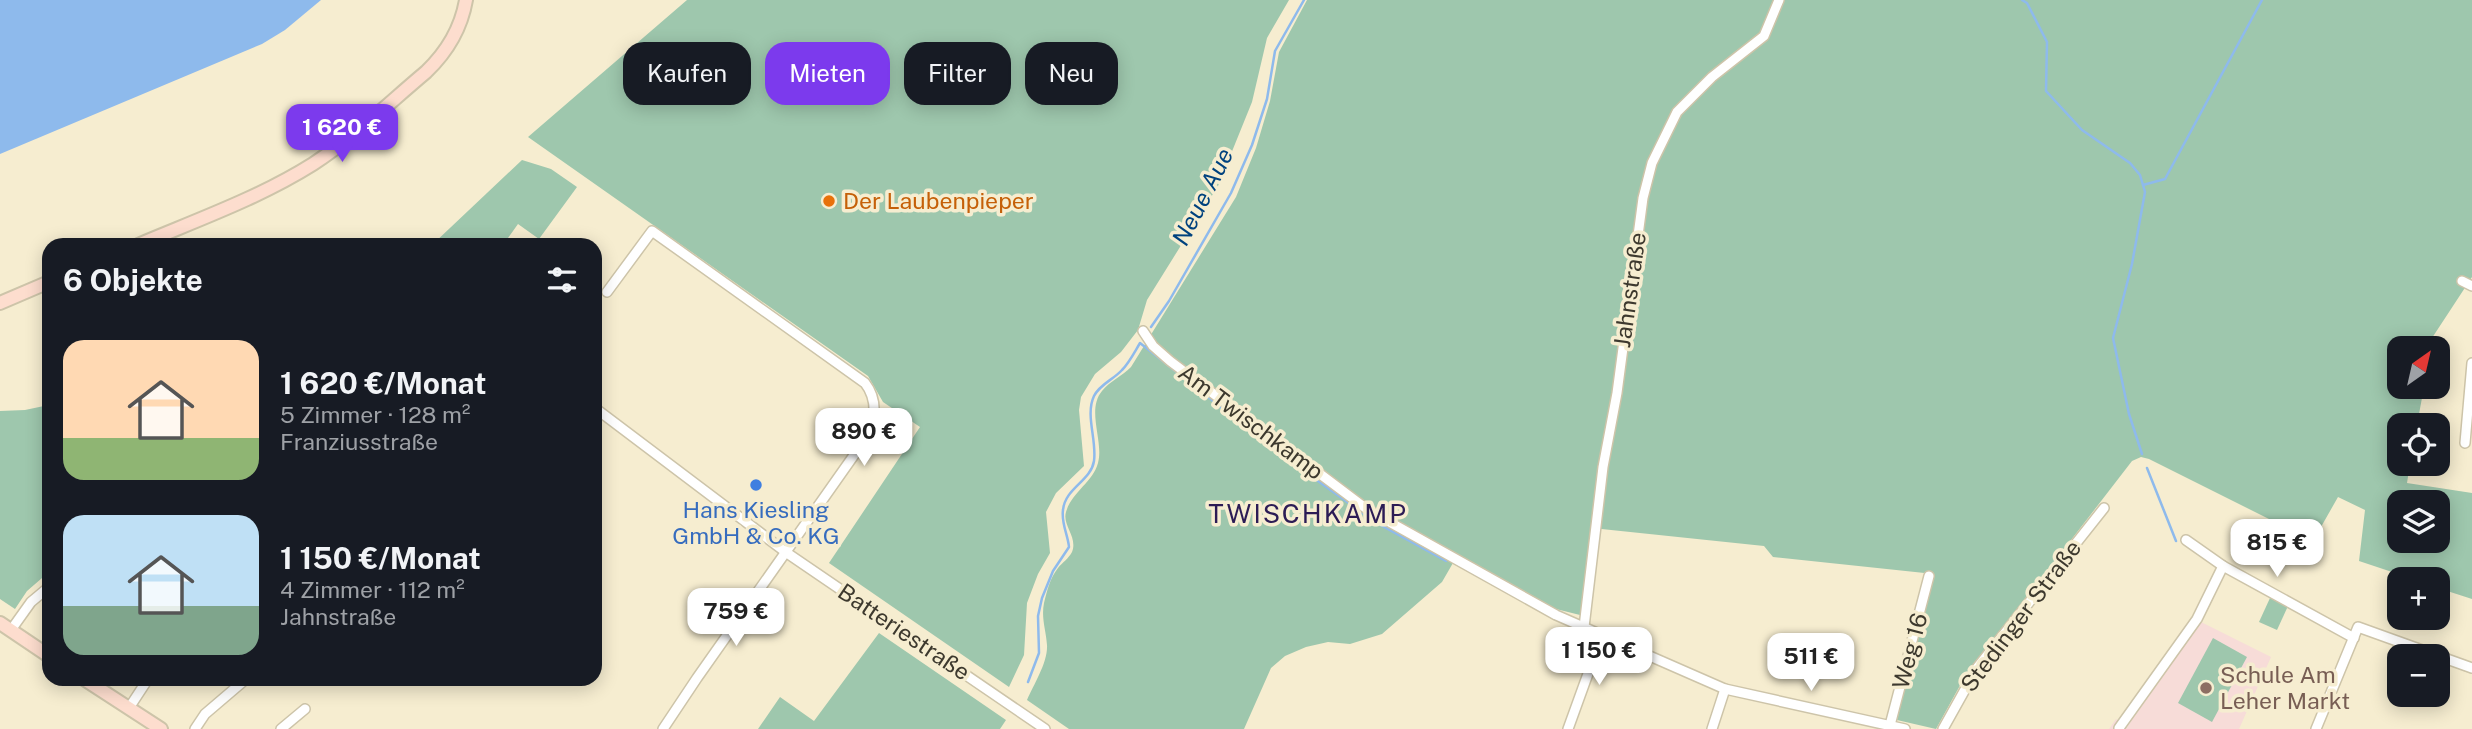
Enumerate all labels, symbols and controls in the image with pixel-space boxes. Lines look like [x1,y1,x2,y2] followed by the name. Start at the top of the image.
[623,42,751,105] chip: Kaufen
[765,42,890,105] chip: Mieten
[904,42,1011,105] chip: Filter
[1025,42,1118,105] chip: Neu
[277,104,407,164] pin: 1 620 €
[302,113,382,140] text: 1 620 €
[1166,143,1238,250] water label: Neue Aue
[843,187,1034,214] place label: Der Laubenpieper
[821,193,837,209] marker: Der Laubenpieper
[1608,230,1651,349] street label: Jahnstraße
[543,261,581,299] icon: filters
[63,262,203,298] text: 6 Objekte
[2387,336,2450,399] north arrow
[2387,336,2450,707] map controls
[1174,358,1329,485] street label: Am Twischkamp
[280,365,487,401] text: 1 620 €/Monat
[119,368,203,452] icon: home
[280,401,470,428] text: 5 Zimmer · 128 m²
[815,408,913,468] pin: 890 €
[2387,413,2450,476] button: locate
[831,417,897,444] text: 890 €
[280,428,438,455] text: Franziusstraße
[748,477,764,493] marker: Hans Kiesling GmbH & Co. KG
[2387,490,2450,553] button: layers
[672,496,840,549] place label: Hans Kiesling GmbH & Co. KG
[1208,498,1408,529] district label: TWISCHKAMP
[2228,520,2326,579] pin: 815 €
[2247,528,2307,555] text: 815 €
[1955,535,2086,697] street label: Stedinger Straße
[280,540,481,576] text: 1 150 €/Monat
[119,543,203,627] icon: home
[2387,567,2450,630] button: +
[280,576,465,603] text: 4 Zimmer · 112 m²
[833,578,975,686] street label: Batteriestraße
[687,588,785,648] pin: 759 €
[703,597,769,624] text: 759 €
[280,603,396,630] text: Jahnstraße
[1886,610,1933,692] street label: Weg 16
[1534,628,1664,687] pin: 1 150 €
[1762,634,1860,693] pin: 511 €
[1561,636,1637,663] text: 1 150 €
[1783,642,1839,669] text: 511 €
[2387,644,2450,707] button: −
[2220,661,2350,714] place label: Schule Am Leher Markt
[2198,680,2214,696] marker: Schule Am Leher Markt

